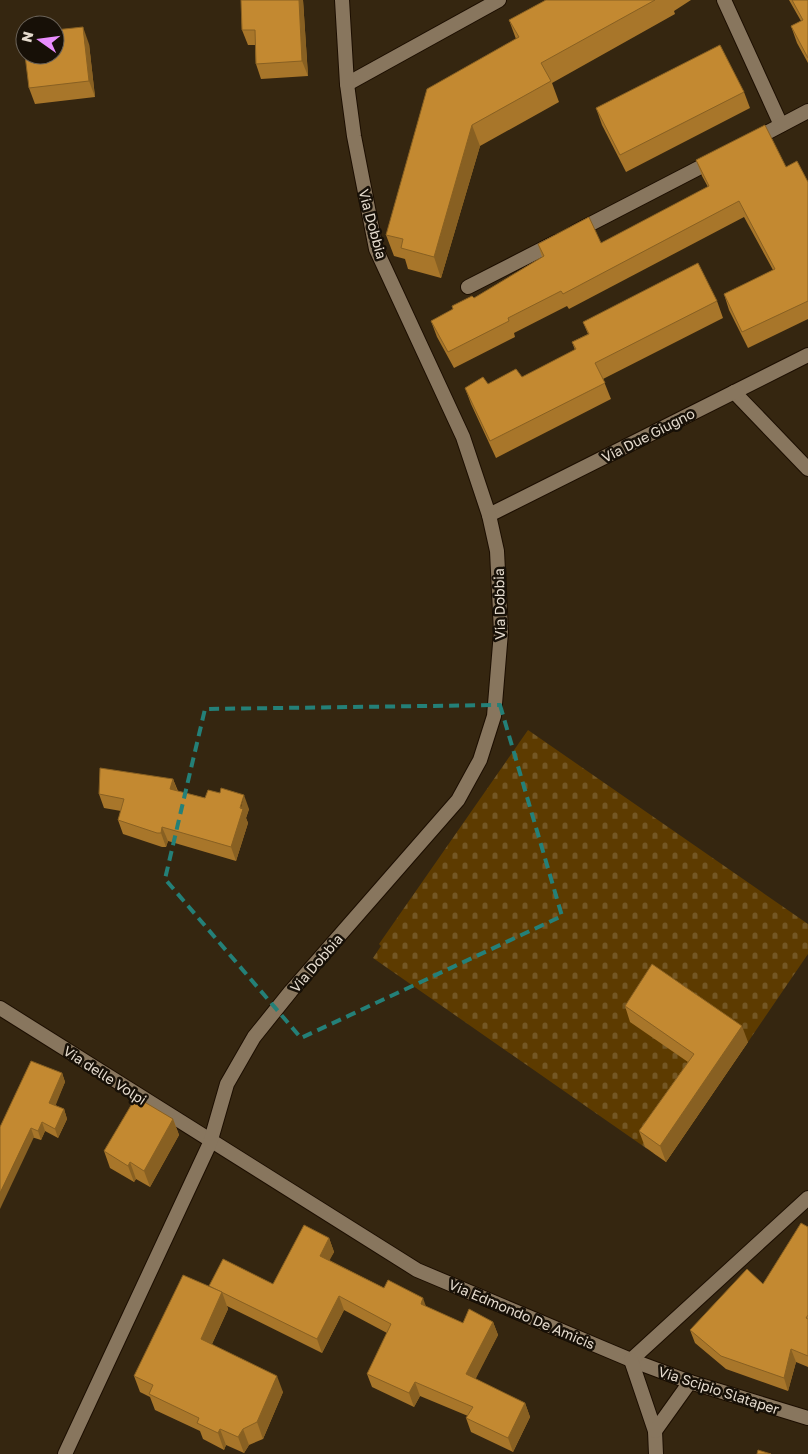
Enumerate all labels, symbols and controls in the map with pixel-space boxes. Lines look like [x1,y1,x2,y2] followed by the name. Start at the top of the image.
[15,15,65,65] north arrow
[17,30,36,44] text: N
[356,187,390,261] street label: Via Dobbia
[599,404,697,466] street label: Via Due Giugno
[490,568,508,640] street label: Via Dobbia
[286,930,346,996] street label: Via Dobbia
[60,1042,150,1108] street label: Via delle Volpi
[446,1275,598,1353] street label: Via Edmondo De Amicis
[656,1362,782,1418] street label: Via Scipio Slataper

